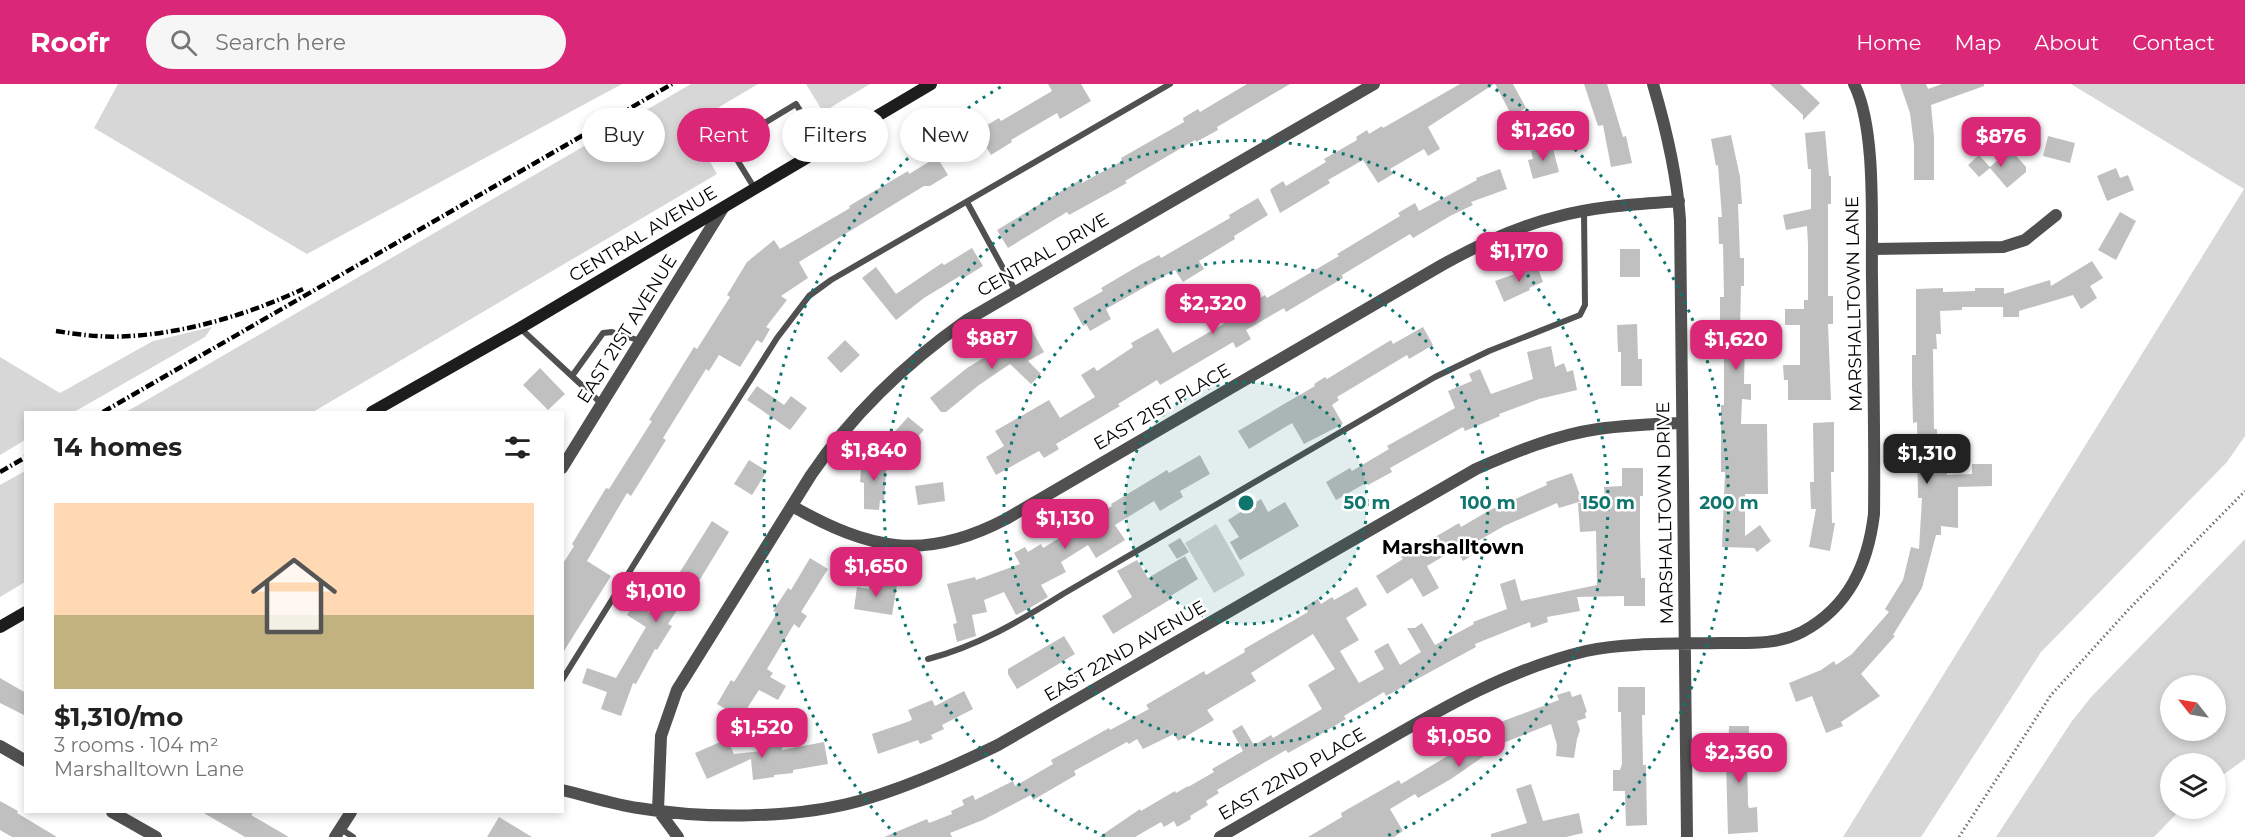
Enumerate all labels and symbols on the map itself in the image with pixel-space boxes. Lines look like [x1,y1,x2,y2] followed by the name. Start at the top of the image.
[1494,111,1592,162] pin: $1,260
[1965,117,2037,168] pin: $876
[565,181,721,287] street label: CENTRAL AVENUE
[1841,196,1867,412] street label: MARSHALLTOWN LANE
[973,208,1113,302] street label: CENTRAL DRIVE
[1470,232,1568,283] pin: $1,170
[572,251,682,407] street label: EAST 21ST AVENUE
[1164,284,1262,335] pin: $2,320
[956,319,1028,370] pin: $887
[1687,320,1785,371] pin: $1,620
[1090,359,1234,455] street label: EAST 21ST PLACE
[1652,401,1678,625] street label: MARSHALLTOWN DRIVE
[825,431,923,482] pin: $1,840
[1878,434,1976,485] pin: $1,310
[1344,492,1390,514] text: 50 m
[1460,492,1516,514] text: 100 m
[1581,492,1635,514] text: 150 m
[1699,492,1759,514] text: 200 m
[1236,493,1256,513] centre of rings
[1016,499,1114,550] pin: $1,130
[1382,535,1524,559] district label: Marshalltown
[827,547,925,598] pin: $1,650
[607,572,705,623] pin: $1,010
[1040,596,1210,706] street label: EAST 22ND AVENUE
[2160,675,2226,741] north arrow
[713,708,811,759] pin: $1,520
[1410,717,1508,768] pin: $1,050
[1214,723,1370,825] street label: EAST 22ND PLACE
[1690,733,1788,784] pin: $2,360

